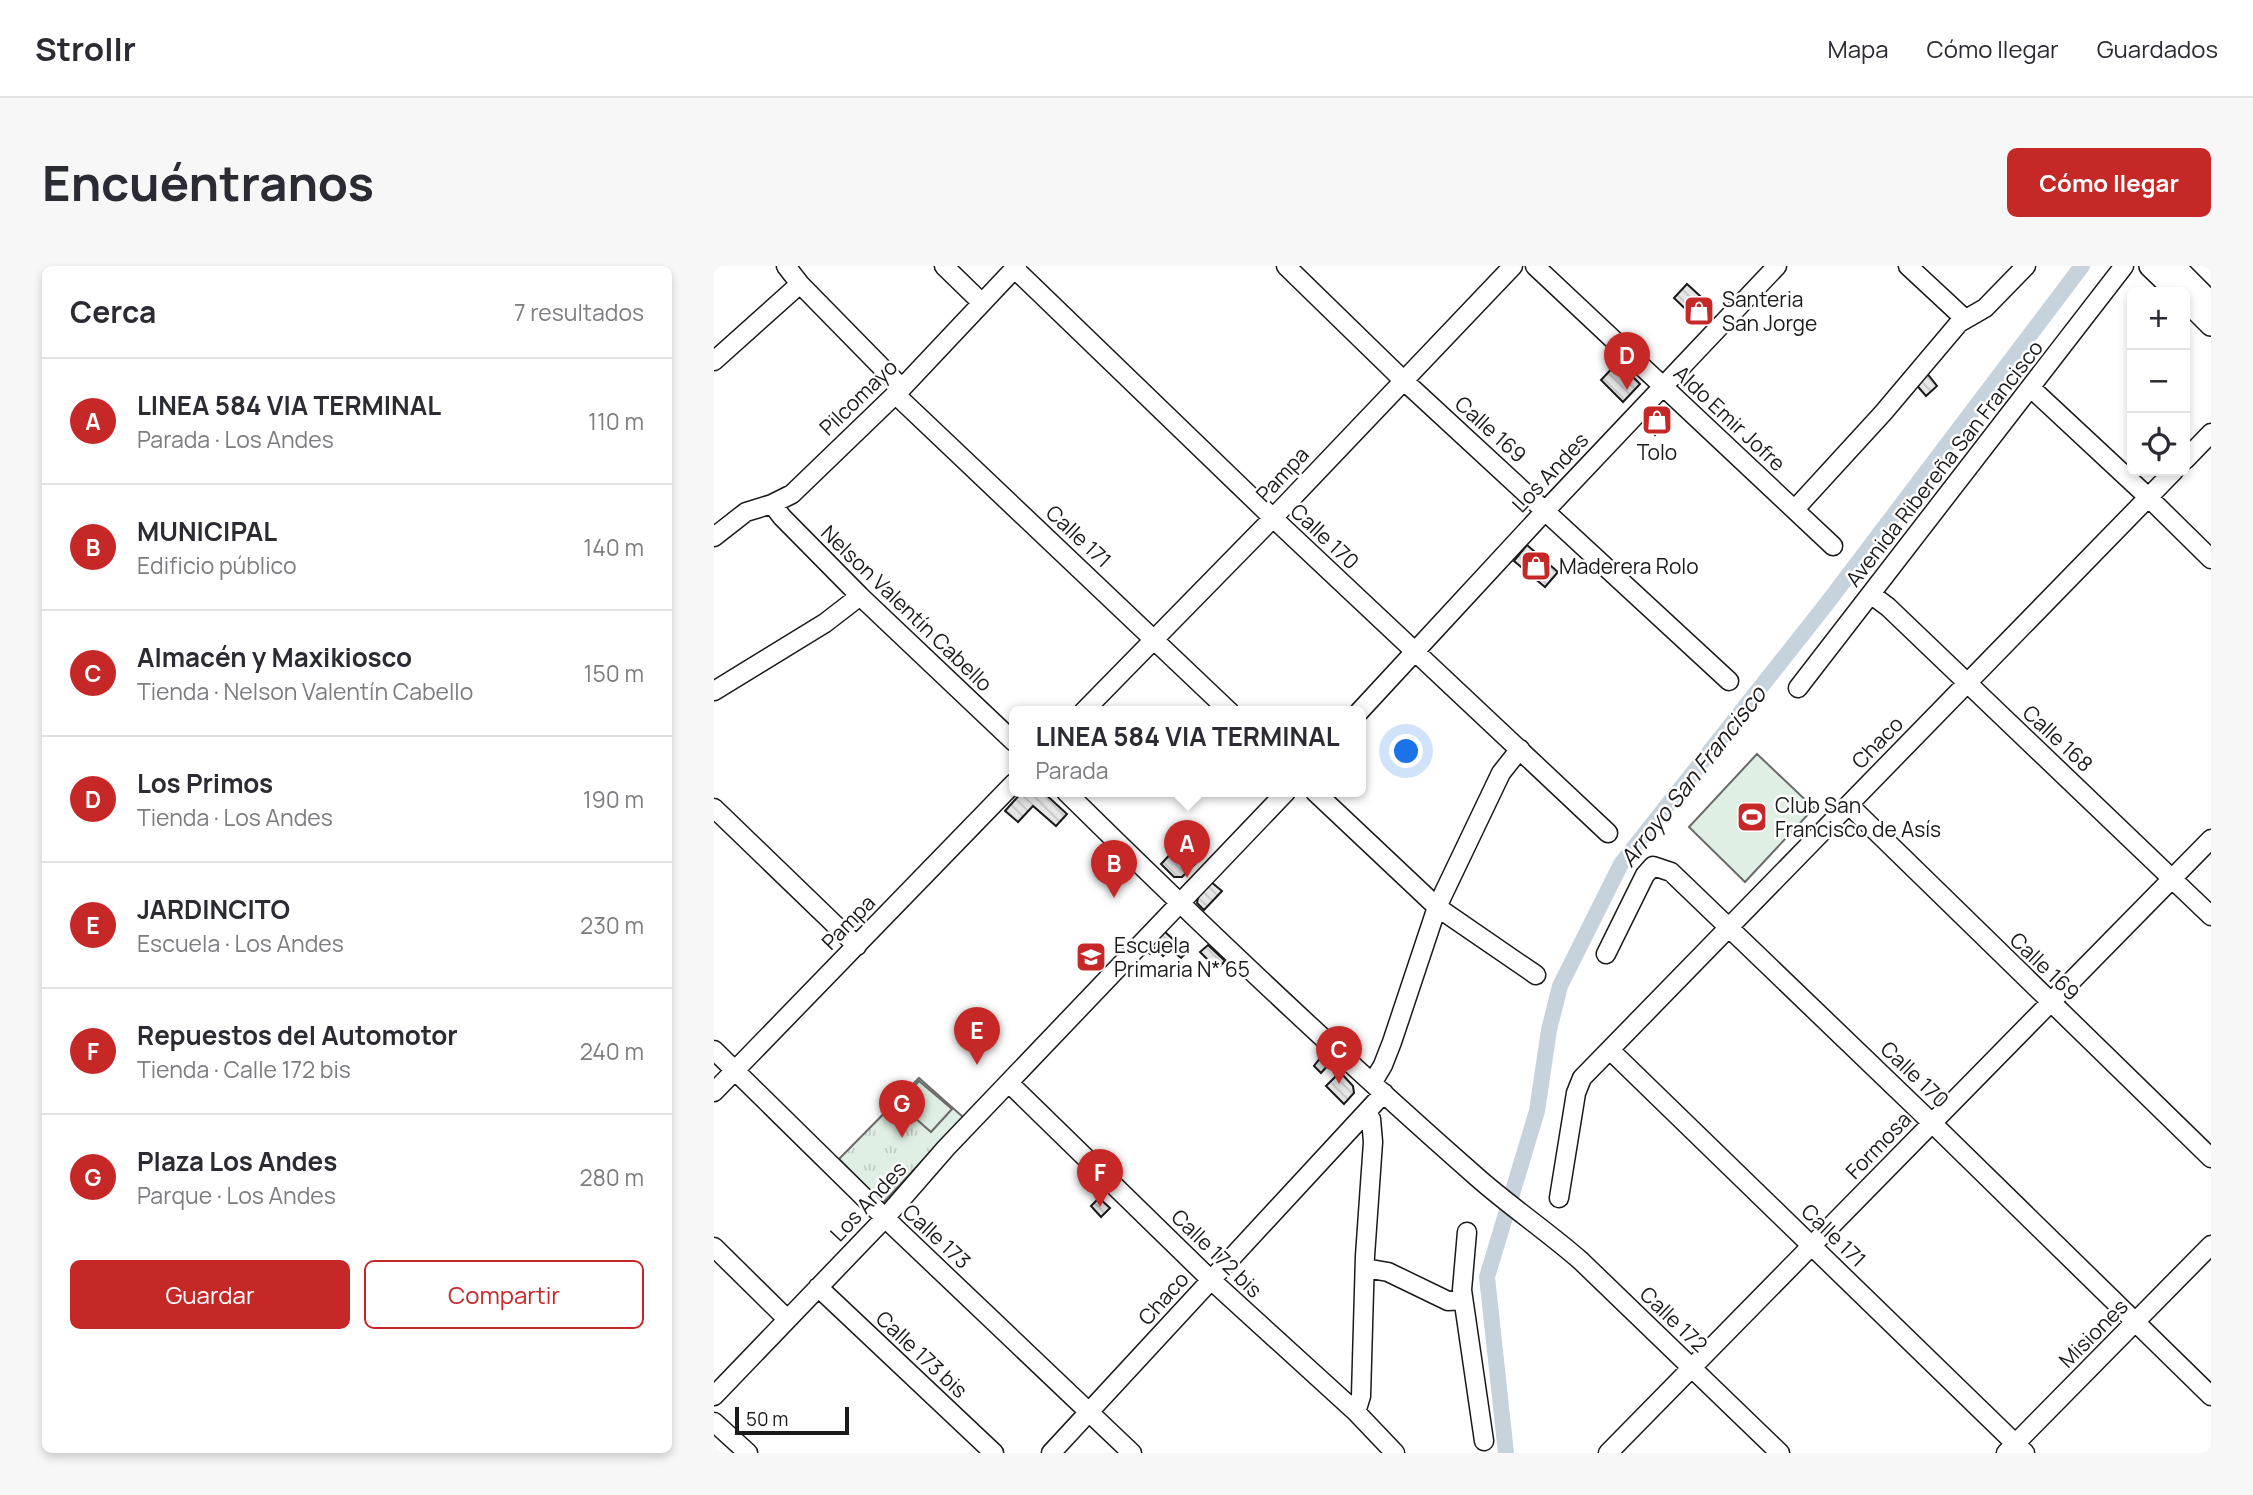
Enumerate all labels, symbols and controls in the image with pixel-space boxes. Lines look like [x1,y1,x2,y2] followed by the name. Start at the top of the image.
[35,26,136,71] text: Strollr
[1828,32,1889,65] text: Mapa
[1927,32,2059,65] text: Cómo llegar
[2097,32,2218,65] text: Guardados
[2007,148,2211,217] button: Cómo llegar
[42,149,374,216] text: Encuéntranos
[1722,285,1817,337] place label: Santeria San Jorge
[2127,287,2190,476] map controls
[2127,287,2190,350] button: +
[70,291,156,332] text: Cerca
[1682,294,1716,328] shop icon: Santeria San Jorge
[514,296,644,328] text: 7 resultados
[1604,332,1650,390] pin: D
[1839,334,2049,592] street label: Avenida Ribereña San Francisco
[2127,350,2190,413] button: −
[813,353,903,441] street label: Pilcomayo
[1668,359,1792,477] street label: Aldo Emir Jofre
[137,387,441,423] text: LINEA 584 VIA TERMINAL
[1449,389,1533,469] street label: Calle 169
[1640,403,1674,437] shop icon: Tolo
[85,405,101,437] text: A
[588,405,644,437] text: 110 m
[2127,413,2190,476] button: locate
[137,423,334,455] text: Parada · Los Andes
[1506,426,1594,518] street label: Los Andes
[1637,438,1677,466] place label: Tolo
[1249,440,1315,508] street label: Pampa
[1285,497,1365,575] street label: Calle 170
[1040,499,1118,573] street label: Calle 171
[137,513,277,549] text: MUNICIPAL
[815,519,999,697] street label: Nelson Valentín Cabello
[86,531,100,563] text: B
[583,531,644,563] text: 140 m
[137,549,297,581] text: Edificio público
[1519,549,1553,583] shop icon: Maderera Rolo
[1559,552,1699,580] place label: Maderera Rolo
[137,639,412,675] text: Almacén y Maxikiosco
[85,657,102,689] text: C
[584,657,644,689] text: 150 m
[137,675,473,707] text: Tienda · Nelson Valentín Cabello
[1611,678,1773,873] water label: Arroyo San Francisco
[2017,698,2099,778] street label: Calle 168
[1009,706,1366,797] popup
[1845,710,1909,774] street label: Chaco
[1035,718,1340,754] text: LINEA 584 VIA TERMINAL
[1389,734,1423,768] your location
[1035,754,1109,786] text: Parada
[137,765,273,801] text: Los Primos
[85,783,101,815] text: D
[583,783,644,815] text: 190 m
[1775,791,1941,843] place label: Club San Francisco de Asís
[1735,800,1769,834] sports icon: Club San Francisco de Asís
[137,801,333,833] text: Tienda · Los Andes
[1164,820,1210,878] pin: A
[1091,840,1137,898] pin: B
[815,889,881,955] street label: Pampa
[137,891,290,927] text: JARDINCITO
[86,909,100,941] text: E
[580,909,644,941] text: 230 m
[2004,926,2086,1006] street label: Calle 169
[137,927,344,959] text: Escuela · Los Andes
[1114,931,1250,983] place label: Escuela Primaria N* 65
[1074,940,1108,974] school or university icon: Escuela Primaria N* 65
[954,1007,1000,1065] pin: E
[137,1017,458,1053] text: Repuestos del Automotor
[1316,1026,1362,1084] pin: C
[87,1035,99,1067] text: F
[580,1035,644,1067] text: 240 m
[1875,1035,1955,1113] street label: Calle 170
[137,1053,351,1085] text: Tienda · Calle 172 bis
[879,1080,925,1138] pin: G
[1839,1105,1917,1185] street label: Formosa
[137,1143,337,1179] text: Plaza Los Andes
[1077,1149,1123,1207] pin: F
[824,1155,912,1247] street label: Los Andes
[85,1161,101,1193] text: G
[579,1161,644,1193] text: 280 m
[137,1179,336,1211] text: Parque · Los Andes
[897,1197,977,1275] street label: Calle 173
[1796,1197,1872,1273] street label: Calle 171
[1165,1203,1269,1303] street label: Calle 172 bis
[70,1260,350,1329] button: Guardar
[364,1260,644,1329] button: Compartir
[1132,1265,1194,1331] street label: Chaco
[1634,1280,1714,1358] street label: Calle 172
[2052,1292,2134,1374] street label: Misiones
[870,1304,974,1404] street label: Calle 173 bis
[735,1404,849,1436] scale bar
[746,1406,788,1432] text: 50 m

